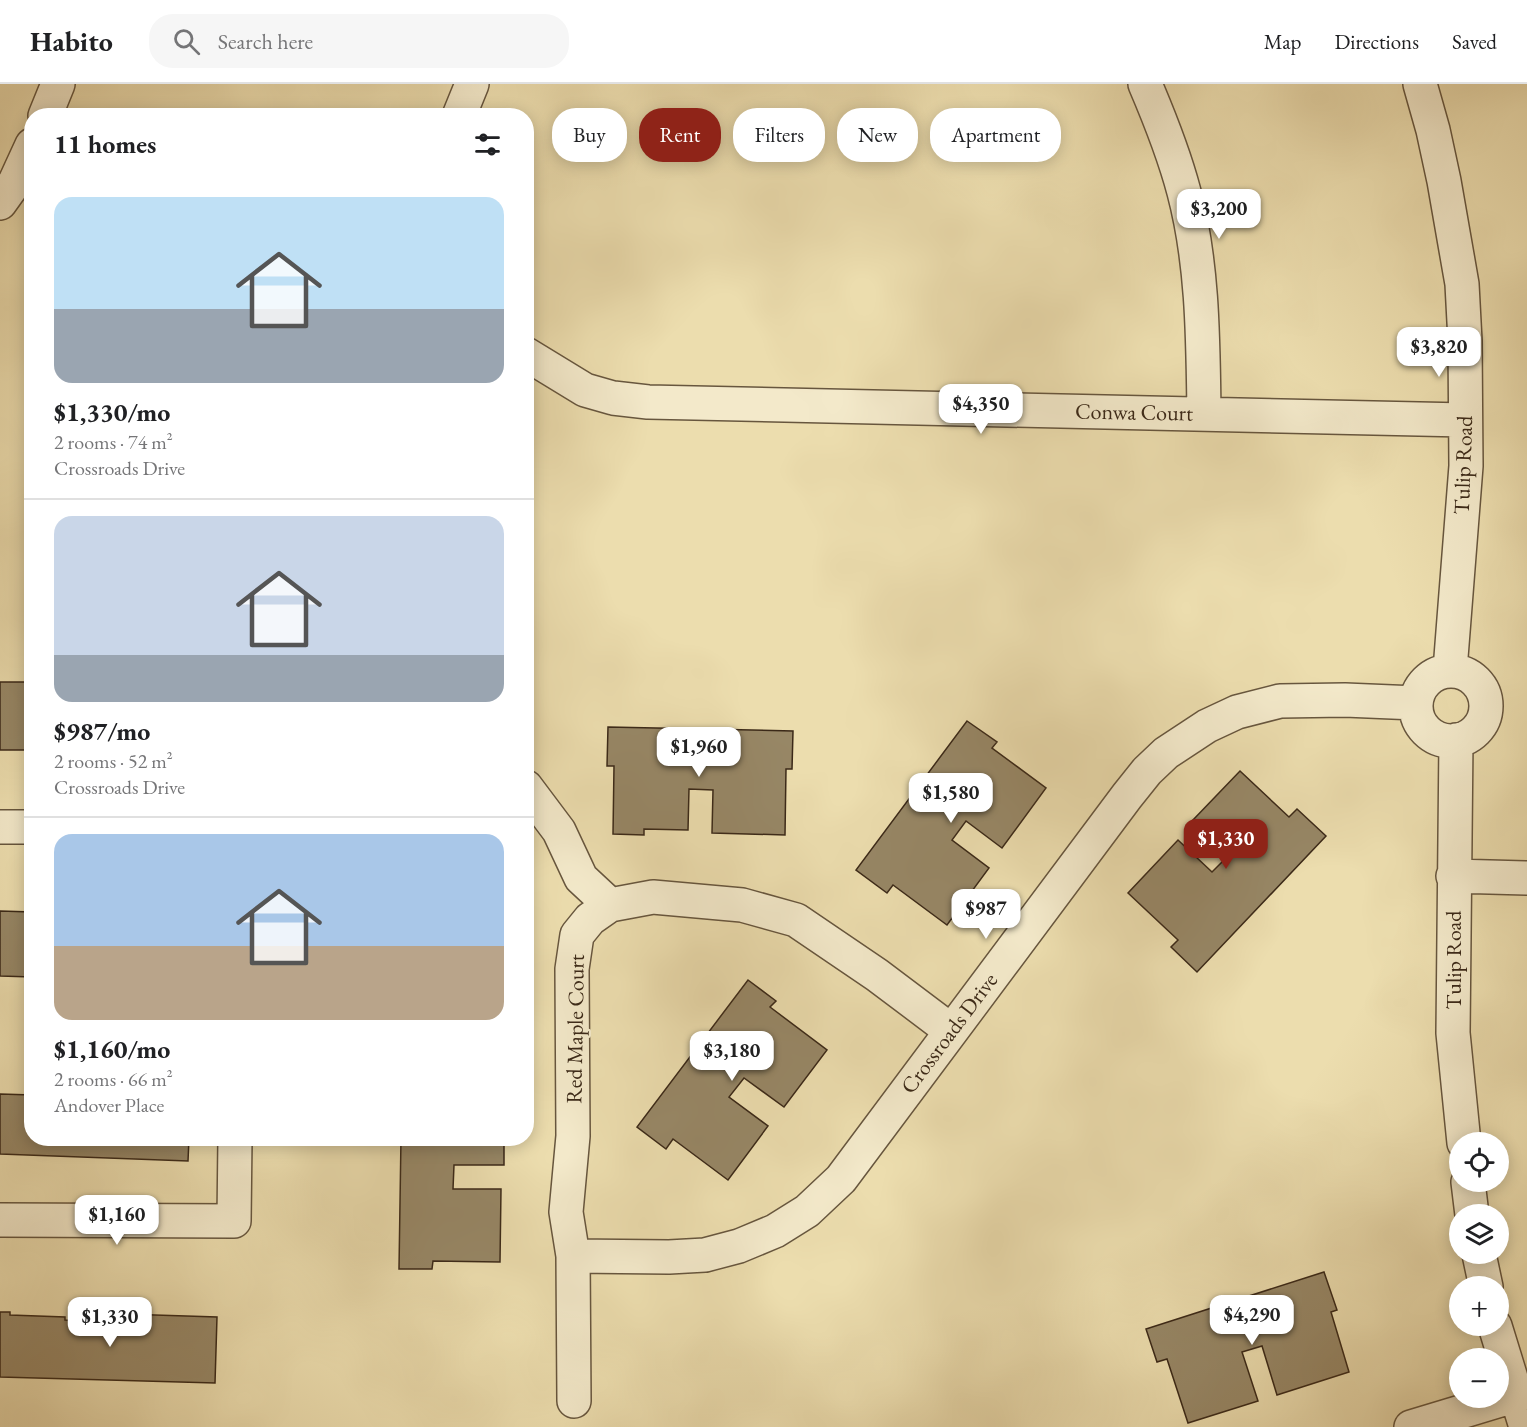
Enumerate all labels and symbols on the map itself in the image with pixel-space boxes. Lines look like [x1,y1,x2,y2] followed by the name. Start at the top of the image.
[1170,189,1268,240] pin: $3,200
[1390,327,1488,378] pin: $3,820
[932,384,1030,435] pin: $4,350
[1075,396,1193,428] street label: Conwa Court
[1447,414,1479,515] street label: Tulip Road
[650,727,748,778] pin: $1,960
[902,773,1000,824] pin: $1,580
[1177,819,1275,870] pin: $1,330
[950,889,1022,940] pin: $987
[1439,910,1468,1009] street label: Tulip Road
[559,954,591,1104] street label: Red Maple Court
[894,966,1004,1099] street label: Crossroads Drive
[683,1031,781,1082] pin: $3,180
[68,1195,166,1246] pin: $1,160
[1203,1295,1301,1346] pin: $4,290
[61,1297,159,1348] pin: $1,330

